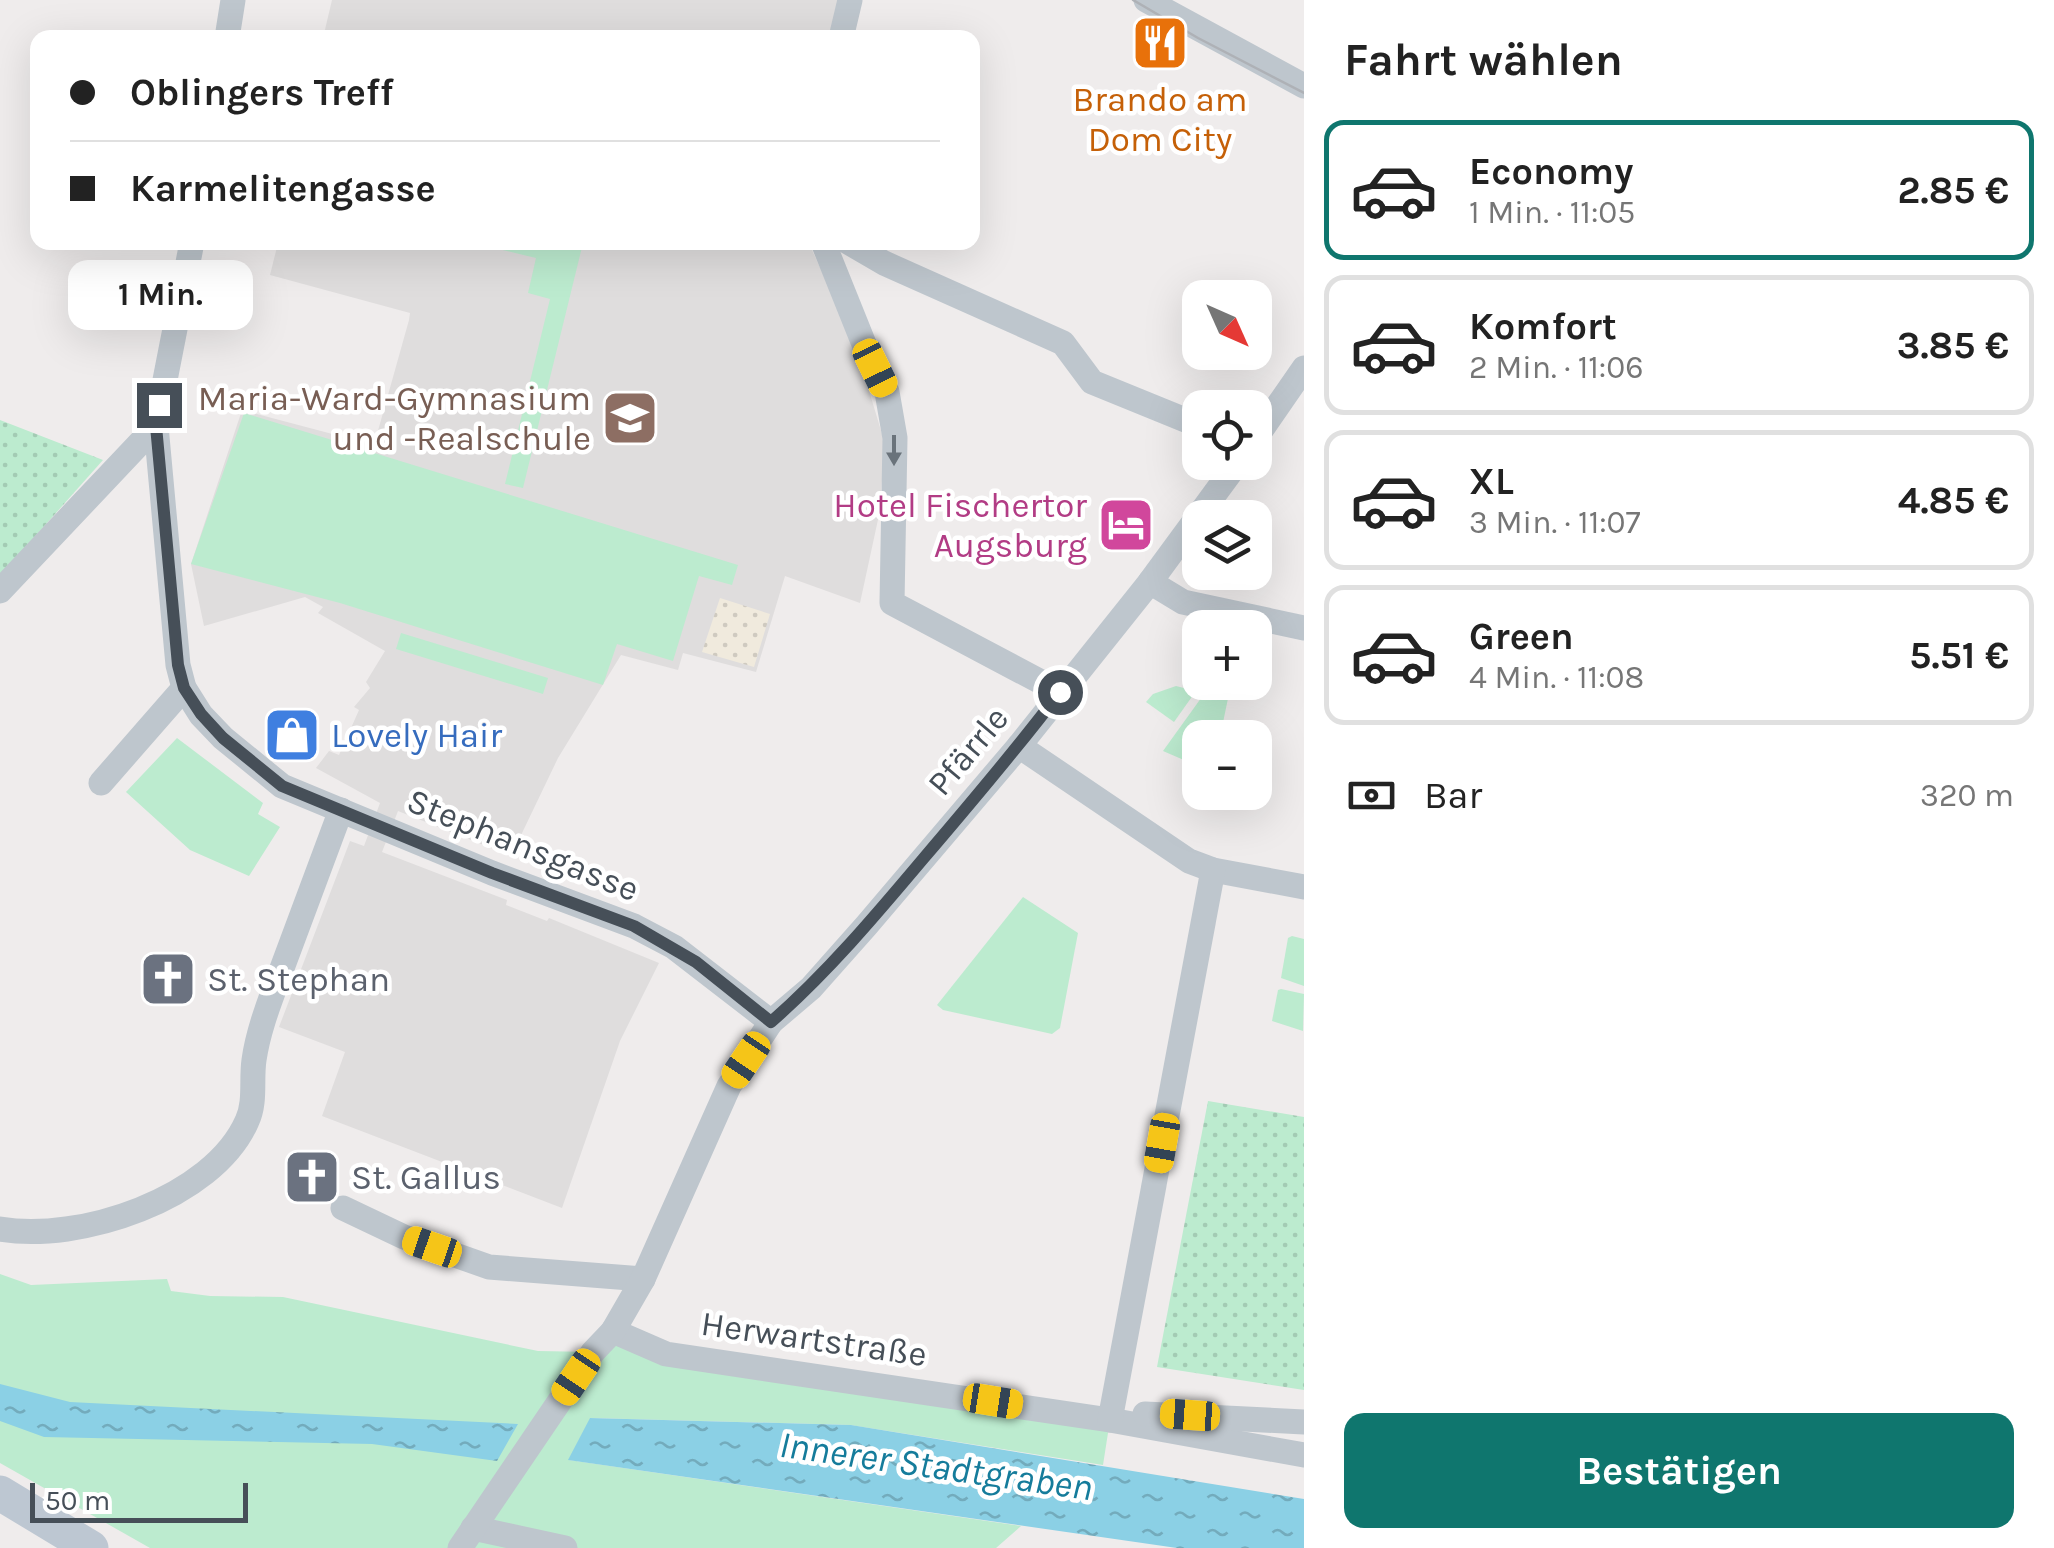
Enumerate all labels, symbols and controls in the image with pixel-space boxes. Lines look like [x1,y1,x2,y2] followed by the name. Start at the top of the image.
[1130,13,1190,73] restaurant icon: Brando am Dom City
[1344,34,1623,86] text: Fahrt wählen
[130,70,394,115] text: Oblingers Treff
[1073,79,1247,160] place label: Brando am Dom City
[1349,145,1439,235] icon: car
[1469,149,1633,194] text: Economy
[130,166,436,211] text: Karmelitengasse
[1897,168,2009,213] text: 2.85 €
[1469,194,1635,231] text: 1 Min. · 11:05
[66,260,252,330] callout: 1 Min.
[118,276,203,313] text: 1 Min.
[1182,280,1272,370] north arrow
[1182,280,1272,810] map controls
[1349,300,1439,390] icon: car
[1469,304,1617,349] text: Komfort
[1897,323,2009,368] text: 3.85 €
[848,334,902,402] car
[1469,349,1644,386] text: 2 Min. · 11:06
[198,378,591,459] place label: Maria-Ward-Gymnasium und -Realschule
[137,383,182,428] route end
[600,388,660,448] school or university icon: Maria-Ward-Gymnasium und -Realschule
[1182,390,1272,480] button: locate
[886,435,902,467] one-way arrow
[1349,455,1439,545] icon: car
[1469,459,1514,504] text: XL
[1898,478,2009,523] text: 4.85 €
[833,485,1087,566] place label: Hotel Fischertor Augsburg
[1096,495,1156,555] hotel icon: Hotel Fischertor Augsburg
[1182,500,1272,590] button: layers
[1469,504,1641,541] text: 3 Min. · 11:07
[1182,610,1272,700] button: +
[1349,610,1439,700] icon: car
[1469,614,1574,659] text: Green
[1909,633,2009,678] text: 5.51 €
[1469,659,1644,696] text: 4 Min. · 11:08
[1038,670,1083,715] route start
[919,698,1017,804] street label: Pfärrle
[262,705,322,765] shop icon: Lovely Hair
[331,715,503,756] place label: Lovely Hair
[1182,720,1272,810] button: −
[1344,768,1399,823] icon: cash
[1424,773,1482,818] text: Bar
[1920,777,2014,814] text: 320 m
[401,780,645,910] street label: Stephansgasse
[138,949,198,1009] church icon: St. Stephan
[207,959,390,1000] place label: St. Stephan
[717,1027,775,1093] car
[1142,1111,1182,1175] car
[282,1147,342,1207] church icon: St. Gallus
[351,1157,501,1198] place label: St. Gallus
[399,1223,465,1271] car
[699,1303,929,1375] street label: Herwartstraße
[547,1344,605,1410] car
[961,1381,1025,1421] car
[1159,1398,1221,1432] car
[1344,1413,2014,1528] button: Bestätigen
[777,1422,1095,1510] water label: Innerer Stadtgraben
[30,1478,248,1522] scale bar
[45,1484,110,1517] text: 50 m

